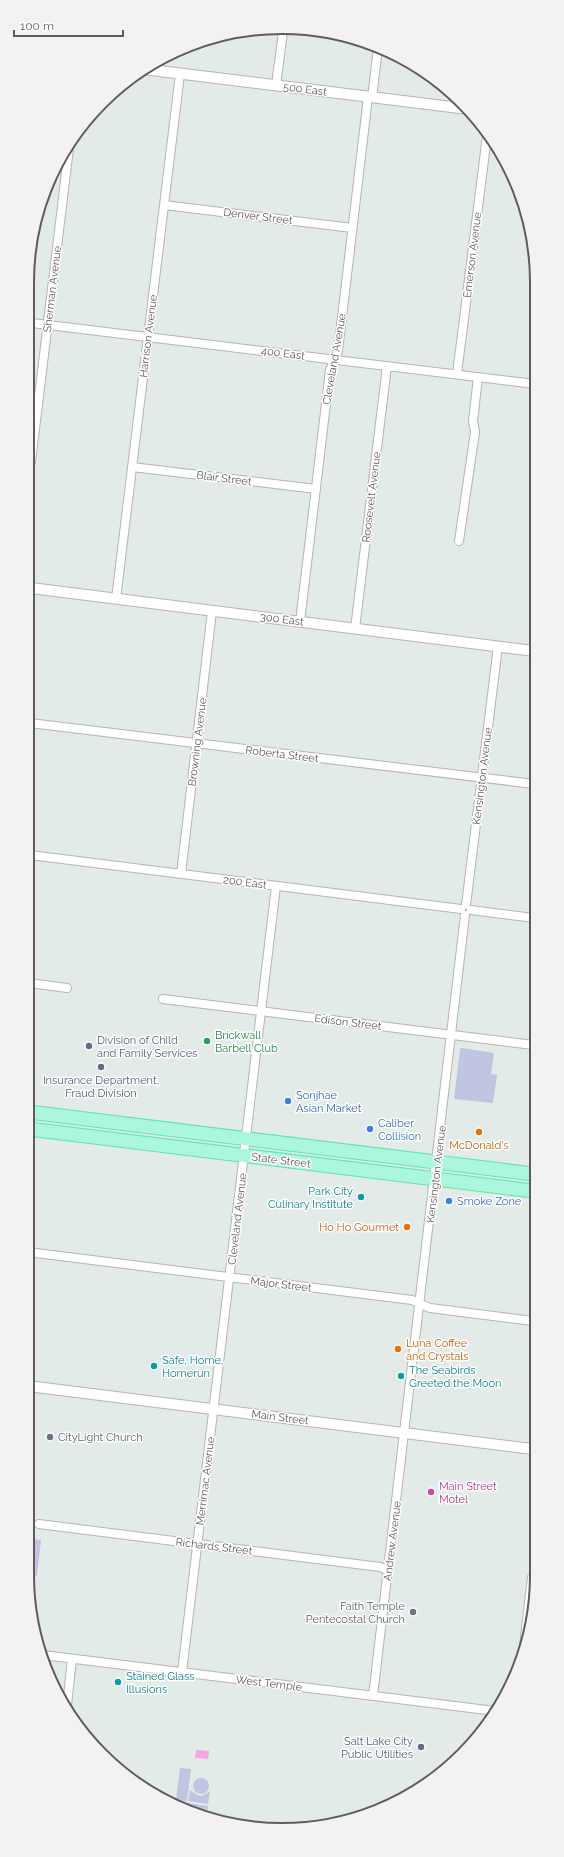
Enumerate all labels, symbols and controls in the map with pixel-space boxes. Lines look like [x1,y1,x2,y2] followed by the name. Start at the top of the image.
[14,12,123,38] scale bar
[20,19,54,33] text: 100 m
[282,80,328,99] street label: 500 East
[223,206,294,227] street label: Denver Street
[461,211,484,299] street label: Emerson Avenue
[41,245,64,333] street label: Sherman Avenue
[137,293,160,378] street label: Harrison Avenue
[320,312,349,406] street label: Cleveland Avenue
[260,344,306,363] street label: 400 East
[359,450,384,543] street label: Roosevelt Avenue
[196,469,253,488] street label: Blair Street
[259,610,305,629] street label: 300 East
[186,696,209,787] street label: Browning Avenue
[470,726,495,826] street label: Kensington Avenue
[245,744,320,765] street label: Roberta Street
[222,873,268,892] street label: 200 East
[314,1012,382,1033] street label: Edison Street
[215,1029,278,1055] place label: Brickwall Barbell Club
[97,1034,198,1060] place label: Division of Child and Family Services
[202,1036,212,1046] marker: Brickwall Barbell Club
[84,1041,94,1051] marker: Division of Child and Family Services
[96,1062,106,1072] marker: Insurance Department, Fraud Division
[43,1074,159,1100] place label: Insurance Department, Fraud Division
[296,1089,362,1115] place label: Sonjhae Asian Market
[283,1096,293,1106] marker: Sonjhae Asian Market
[378,1117,421,1143] place label: Caliber Collision
[365,1124,375,1134] marker: Caliber Collision
[424,1124,449,1224] street label: Kensington Avenue
[474,1127,484,1137] marker: McDonald's
[449,1139,509,1152] place label: McDonald's
[251,1150,312,1171] street label: State Street
[225,1172,250,1266] street label: Cleveland Avenue
[268,1185,354,1211] place label: Park City Culinary Institute
[356,1192,366,1202] marker: Park City Culinary Institute
[457,1195,522,1208] place label: Smoke Zone
[444,1196,454,1206] marker: Smoke Zone
[319,1221,399,1234] place label: Ho Ho Gourmet
[402,1222,412,1232] marker: Ho Ho Gourmet
[250,1274,313,1295] street label: Major Street
[406,1337,469,1363] place label: Luna Coffee and Crystals
[393,1344,403,1354] marker: Luna Coffee and Crystals
[162,1354,223,1380] place label: Safe, Home, Homerun
[149,1361,159,1371] marker: Safe, Home, Homerun
[409,1364,502,1390] place label: The Seabirds Greeted the Moon
[396,1371,406,1381] marker: The Seabirds Greeted the Moon
[251,1408,310,1428] street label: Main Street
[58,1431,143,1444] place label: CityLight Church
[45,1432,55,1442] marker: CityLight Church
[194,1435,217,1526] street label: Merrimac Avenue
[439,1480,497,1506] place label: Main Street Motel
[426,1487,436,1497] marker: Main Street Motel
[381,1500,404,1582] street label: Andrew Avenue
[175,1535,253,1558] street label: Richards Street
[306,1600,406,1626] place label: Faith Temple Pentecostal Church
[408,1607,418,1617] marker: Faith Temple Pentecostal Church
[126,1670,195,1696] place label: Stained Glass Illusions
[235,1673,304,1694] street label: West Temple
[113,1677,123,1687] marker: Stained Glass Illusions
[341,1735,413,1761] place label: Salt Lake City Public Utilities
[416,1742,426,1752] marker: Salt Lake City Public Utilities

